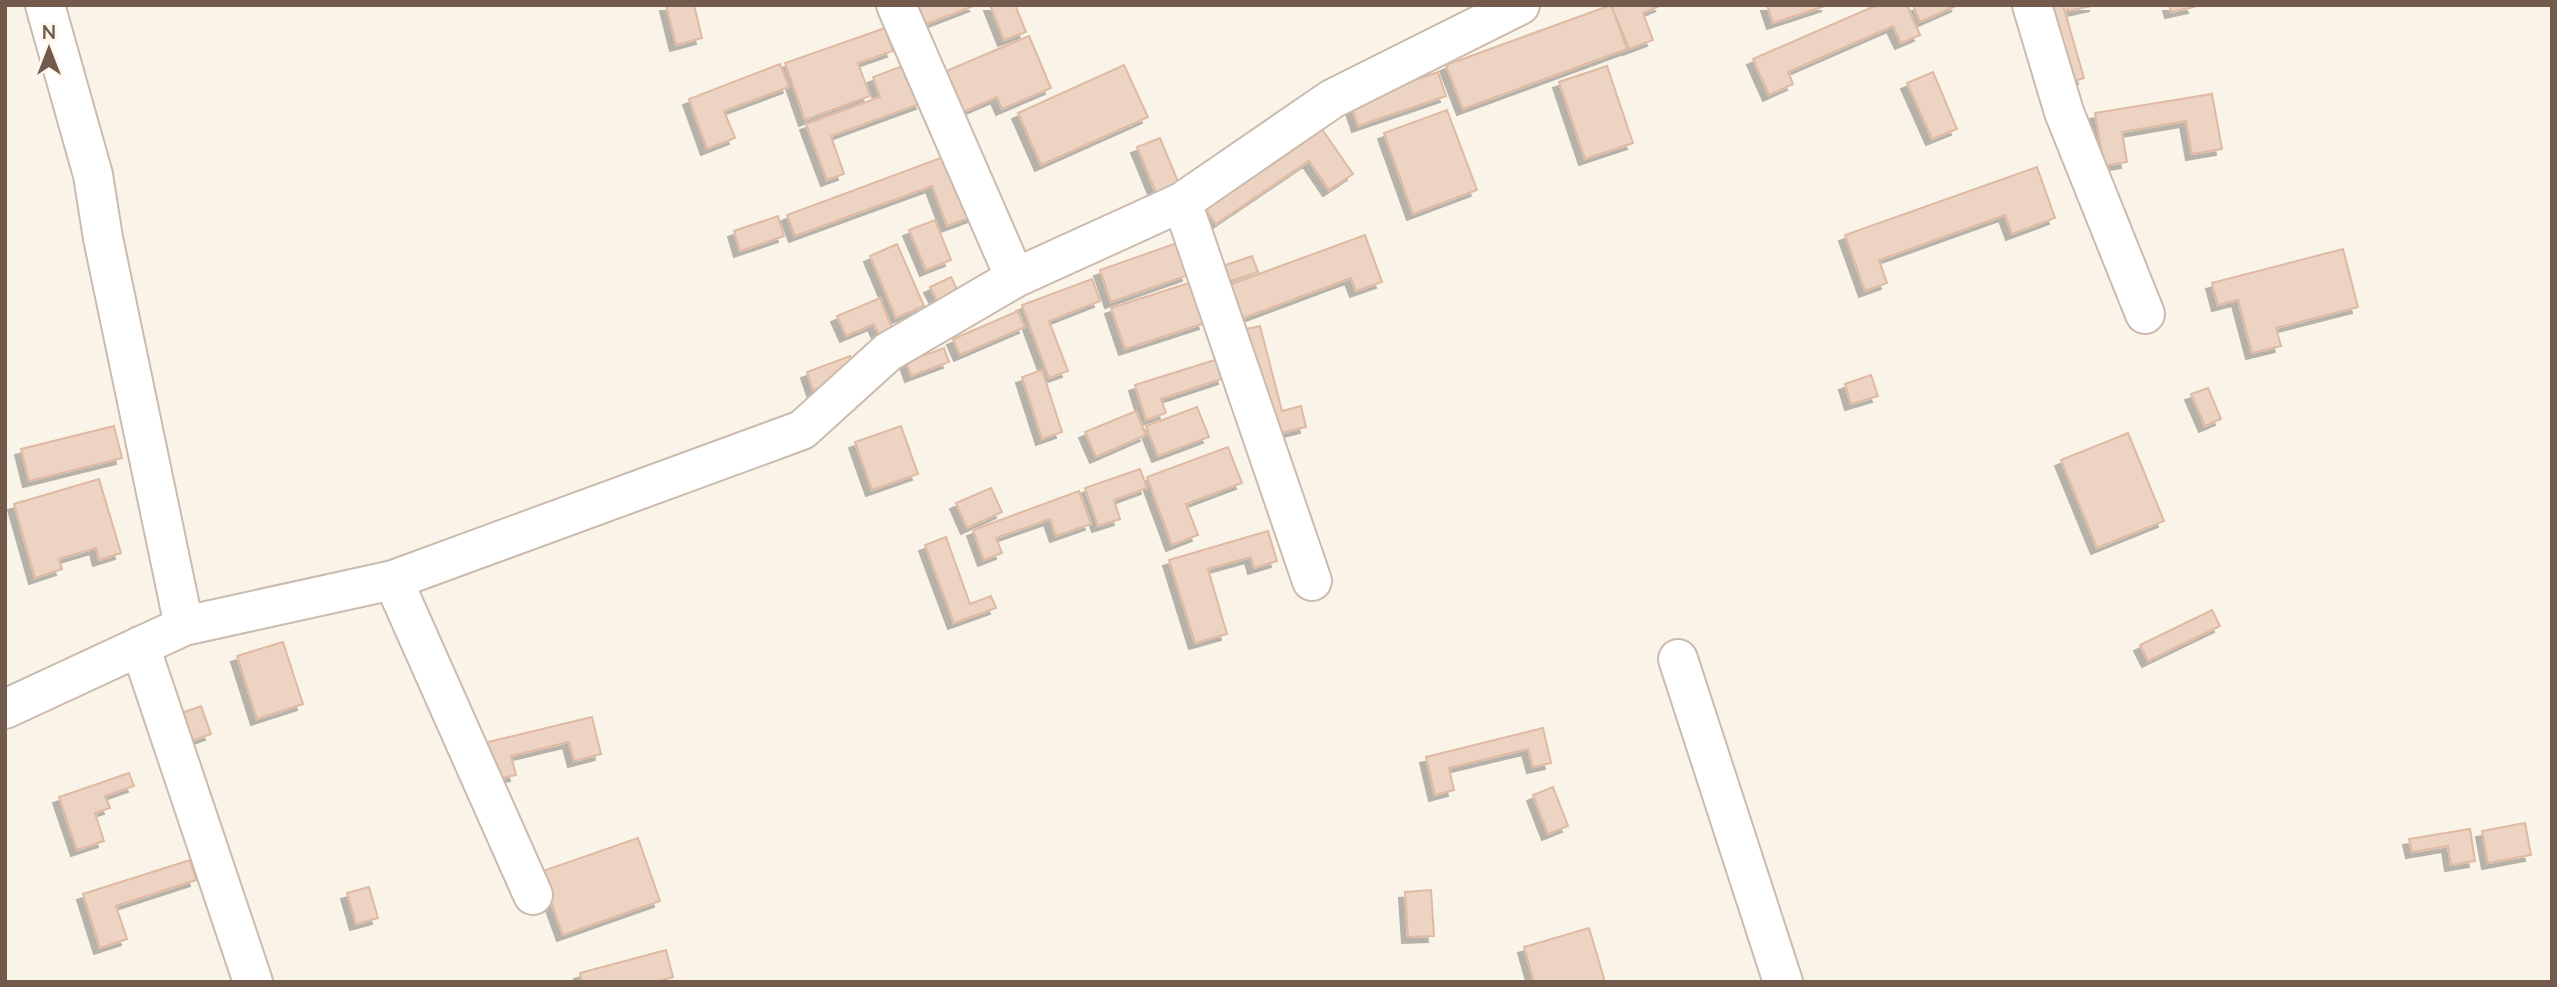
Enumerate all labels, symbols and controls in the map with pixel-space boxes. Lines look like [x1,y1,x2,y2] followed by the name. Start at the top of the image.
[14,14,84,84] north arrow
[42,20,56,44] text: N

